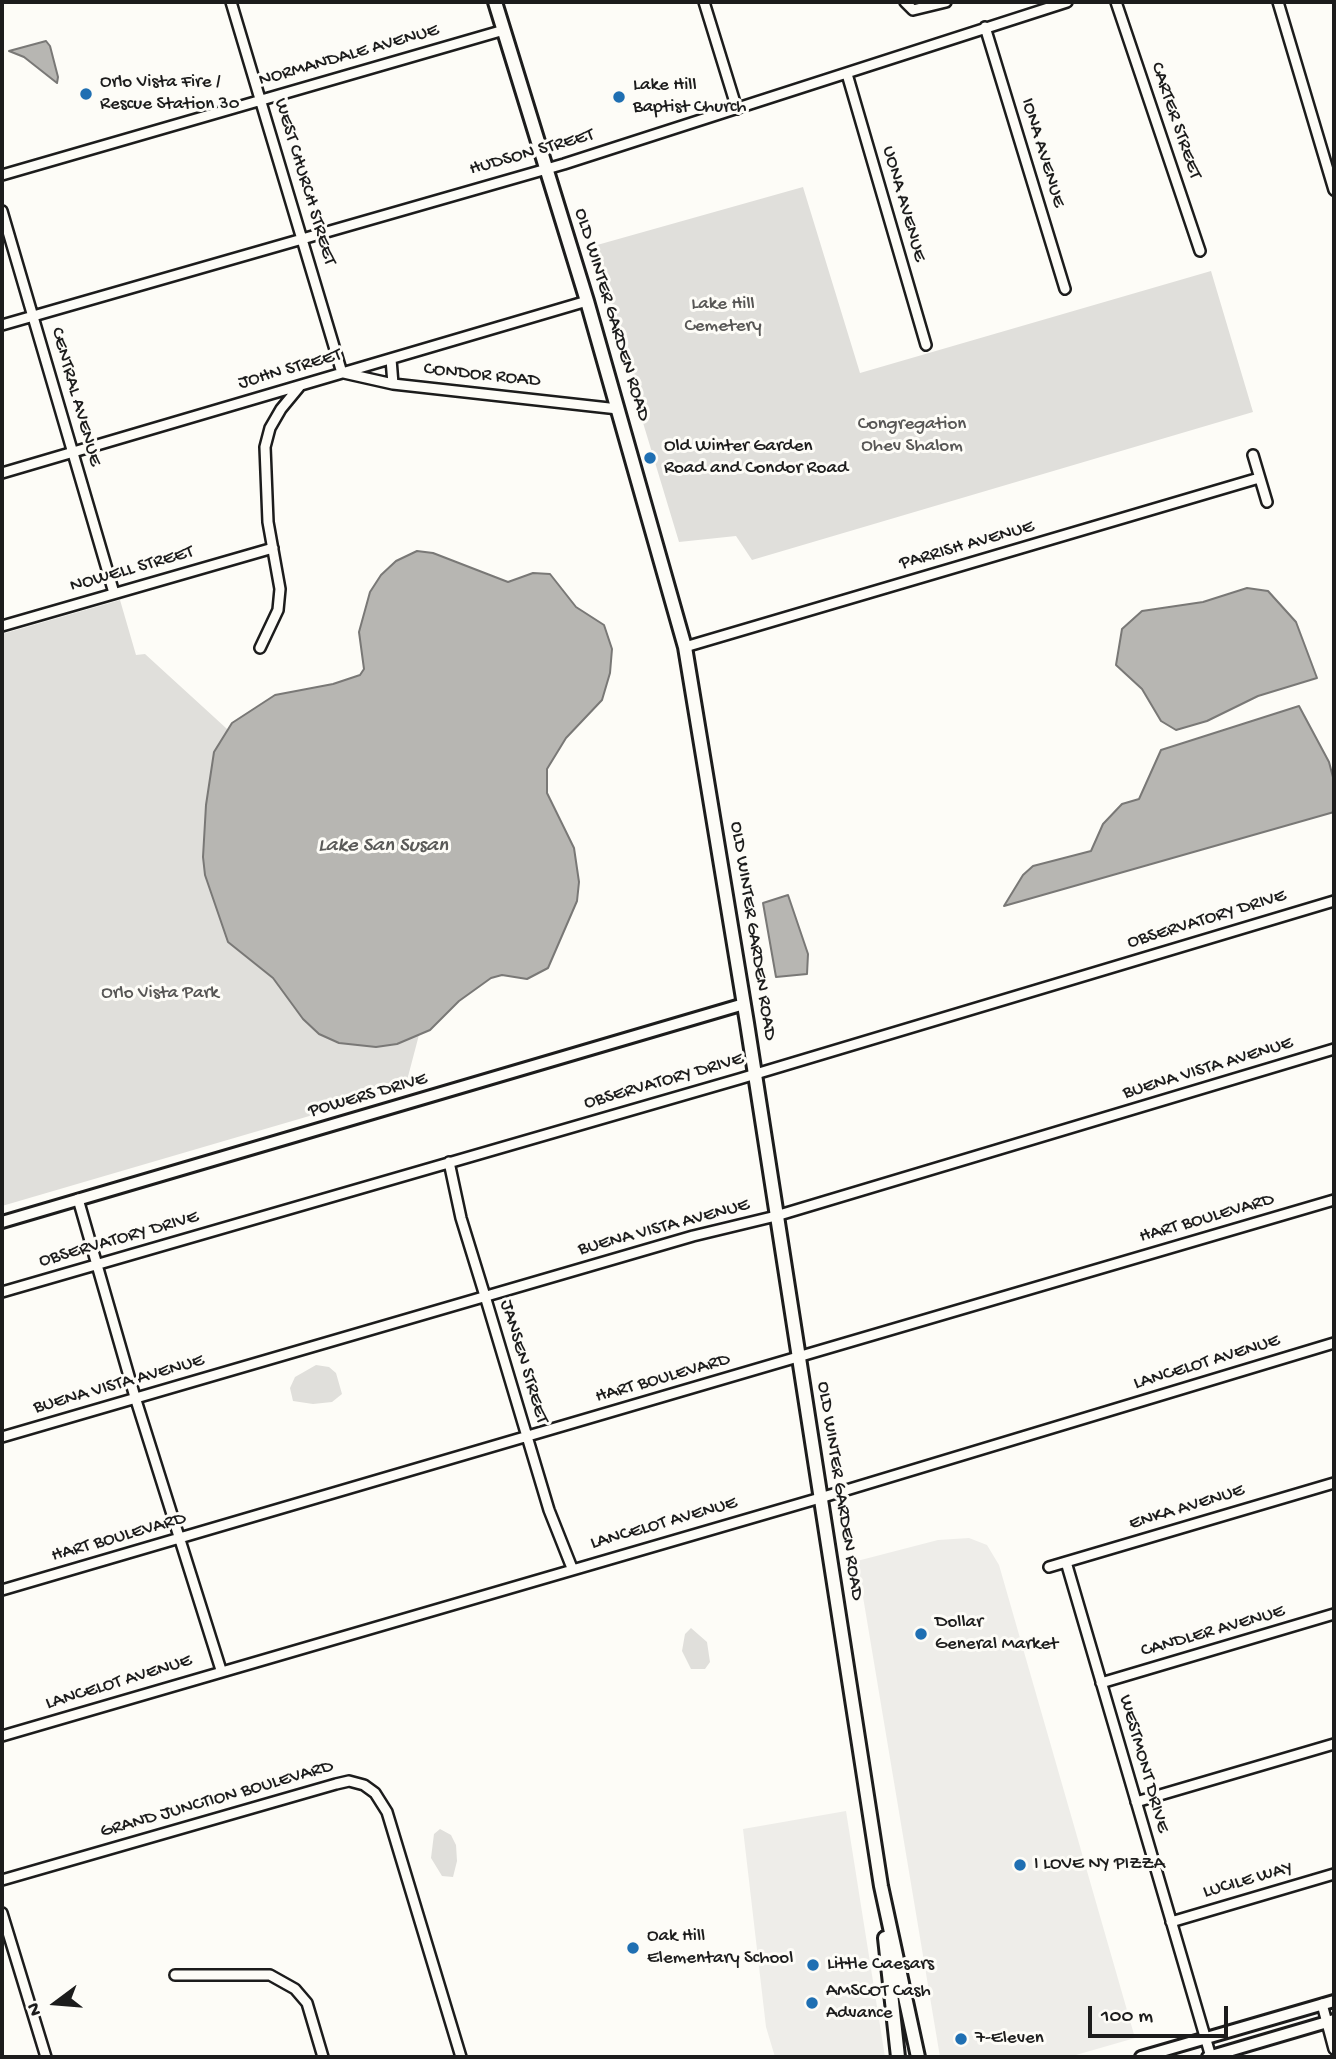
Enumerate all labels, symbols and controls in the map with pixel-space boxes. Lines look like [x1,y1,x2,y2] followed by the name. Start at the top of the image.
[256,19,442,93] street label: NORMANDALE AVENUE
[1144,60,1206,182] street label: CARTER STREET
[100,72,239,116] place label: Orlo Vista Fire / Rescue Station 30
[633,75,747,119] place label: Lake Hill Baptist Church
[78,86,94,102] marker: Orlo Vista Fire / Rescue Station 30
[611,89,627,105] marker: Lake Hill Baptist Church
[268,96,340,268] street label: WEST CHURCH STREET
[1015,96,1069,210] street label: IONA AVENUE
[467,124,597,182] street label: HUDSON STREET
[876,144,930,264] street label: UONA AVENUE
[568,206,654,424] street label: OLD WINTER GARDEN ROAD
[684,294,762,338] park label: Lake Hill Cemetery
[44,325,106,469] street label: CENTRAL AVENUE
[236,344,344,396] street label: JOHN STREET
[422,359,542,393] street label: CONDOR ROAD
[858,414,966,458] park label: Congregation Ohev Shalom
[664,436,848,480] place label: Old Winter Garden Road and Condor Road
[642,450,658,466] marker: Old Winter Garden Road and Condor Road
[897,516,1037,576] street label: PARRISH AVENUE
[68,541,196,599] street label: NOWELL STREET
[723,820,781,1042] street label: OLD WINTER GARDEN ROAD
[318,834,448,860] water label: Lake San Susan
[1125,885,1289,955] street label: OBSERVATORY DRIVE
[101,983,219,1005] park label: Orlo Vista Park
[1120,1032,1296,1106] street label: BUENA VISTA AVENUE
[582,1048,746,1116] street label: OBSERVATORY DRIVE
[306,1068,430,1124] street label: POWERS DRIVE
[1137,1189,1277,1249] street label: HART BOULEVARD
[576,1194,752,1262] street label: BUENA VISTA AVENUE
[37,1206,201,1274] street label: OBSERVATORY DRIVE
[493,1297,553,1427] street label: JANSEN STREET
[1131,1330,1283,1396] street label: LANCELOT AVENUE
[593,1349,733,1409] street label: HART BOULEVARD
[31,1350,207,1420] street label: BUENA VISTA AVENUE
[810,1380,868,1602] street label: OLD WINTER GARDEN ROAD
[1127,1480,1247,1536] street label: ENKA AVENUE
[588,1492,740,1556] street label: LANCELOT AVENUE
[49,1508,189,1568] street label: HART BOULEVARD
[1139,1601,1287,1663] street label: CANDLER AVENUE
[935,1612,1058,1656] place label: Dollar General Market
[913,1626,929,1642] marker: Dollar General Market
[43,1650,195,1716] street label: LANCELOT AVENUE
[1112,1692,1174,1836] street label: WESTMONT DRIVE
[98,1756,336,1844] street label: GRAND JUNCTION BOULEVARD
[1034,1854,1165,1876] place label: I LOVE NY PIZZA
[1012,1857,1028,1873] marker: I LOVE NY PIZZA
[1201,1857,1295,1905] street label: LUCILE WAY
[647,1926,793,1970] place label: Oak Hill Elementary School
[625,1940,641,1956] marker: Oak Hill Elementary School
[827,1954,934,1976] place label: Little Caesars
[805,1957,821,1973] marker: Little Caesars
[21,1968,91,2038] north arrow
[826,1981,931,2025] place label: AMSCOT Cash Advance
[1091,1993,1231,2037] scale bar
[804,1995,820,2011] marker: AMSCOT Cash Advance
[23,2000,48,2018] text: N
[1101,2005,1153,2030] text: 100 m
[975,2028,1044,2050] place label: 7-Eleven
[953,2031,969,2047] marker: 7-Eleven

